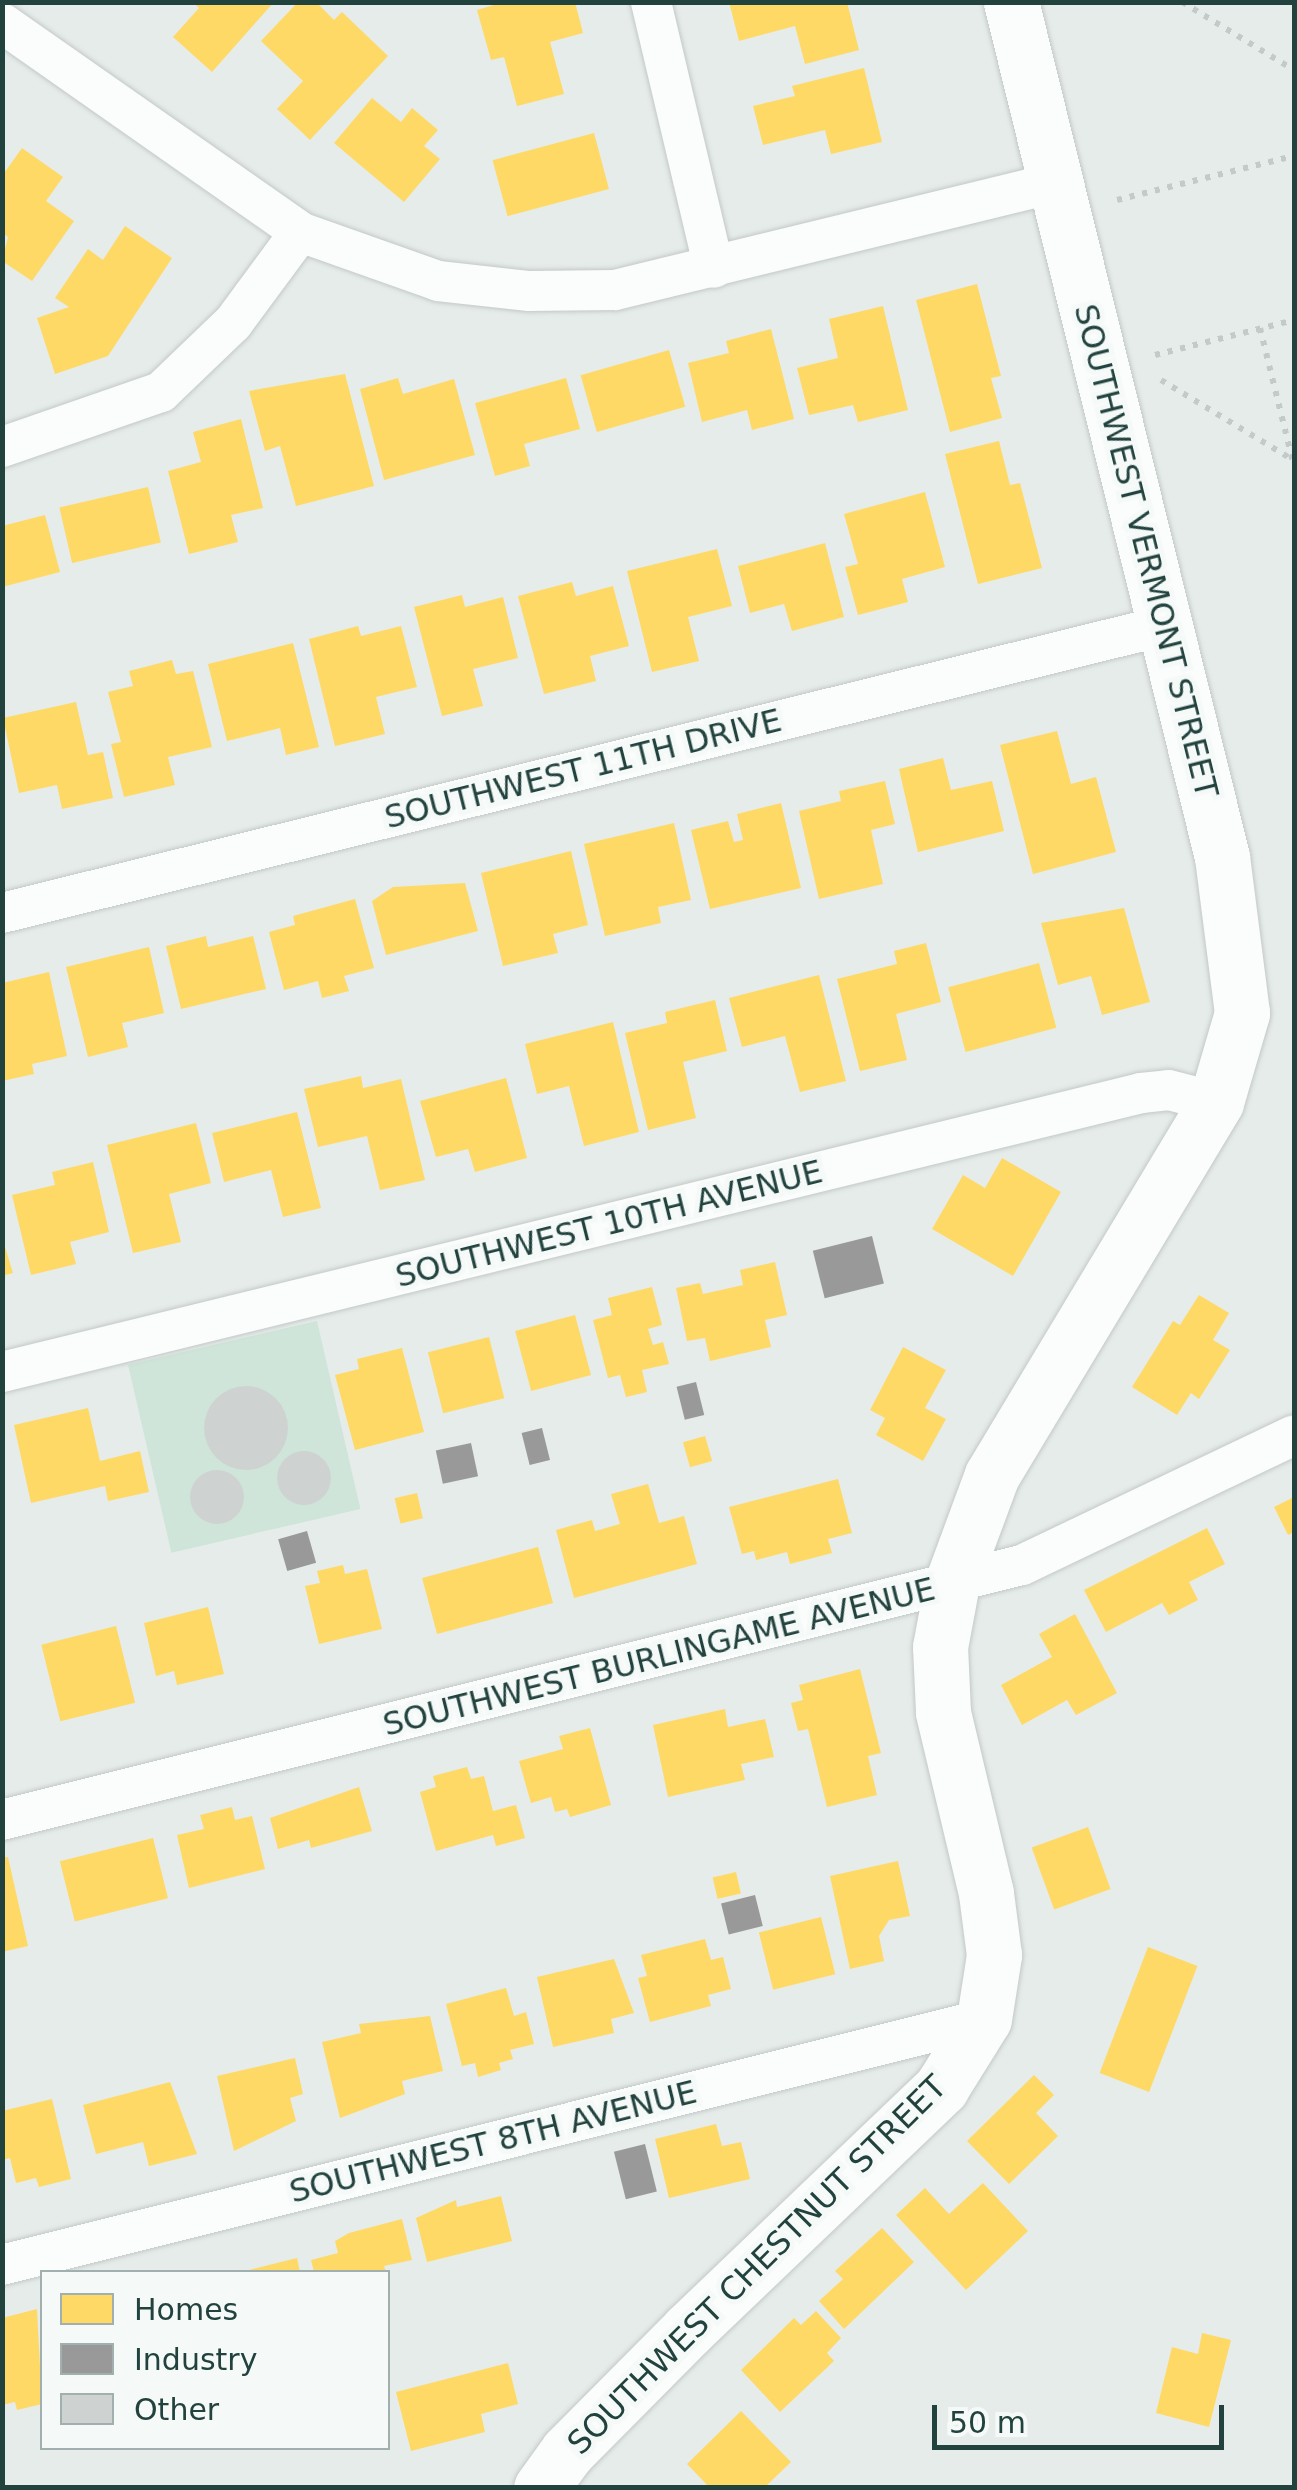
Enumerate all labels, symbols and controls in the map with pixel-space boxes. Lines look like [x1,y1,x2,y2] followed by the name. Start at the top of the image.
[1066,300,1226,802] street label: SOUTHWEST VERMONT STREET
[381,701,785,837] street label: SOUTHWEST 11TH DRIVE
[392,1152,826,1296] street label: SOUTHWEST 10TH AVENUE
[379,1570,939,1744] street label: SOUTHWEST BURLINGAME AVENUE
[560,2068,954,2462] street label: SOUTHWEST CHESTNUT STREET
[286,2073,700,2211] street label: SOUTHWEST 8TH AVENUE
[40,2270,390,2450] legend
[134,2292,238,2327] text: Homes
[134,2342,257,2377] text: Industry
[937,2385,1230,2447] scale bar
[134,2392,219,2427] text: Other
[949,2405,1026,2440] text: 50 m

